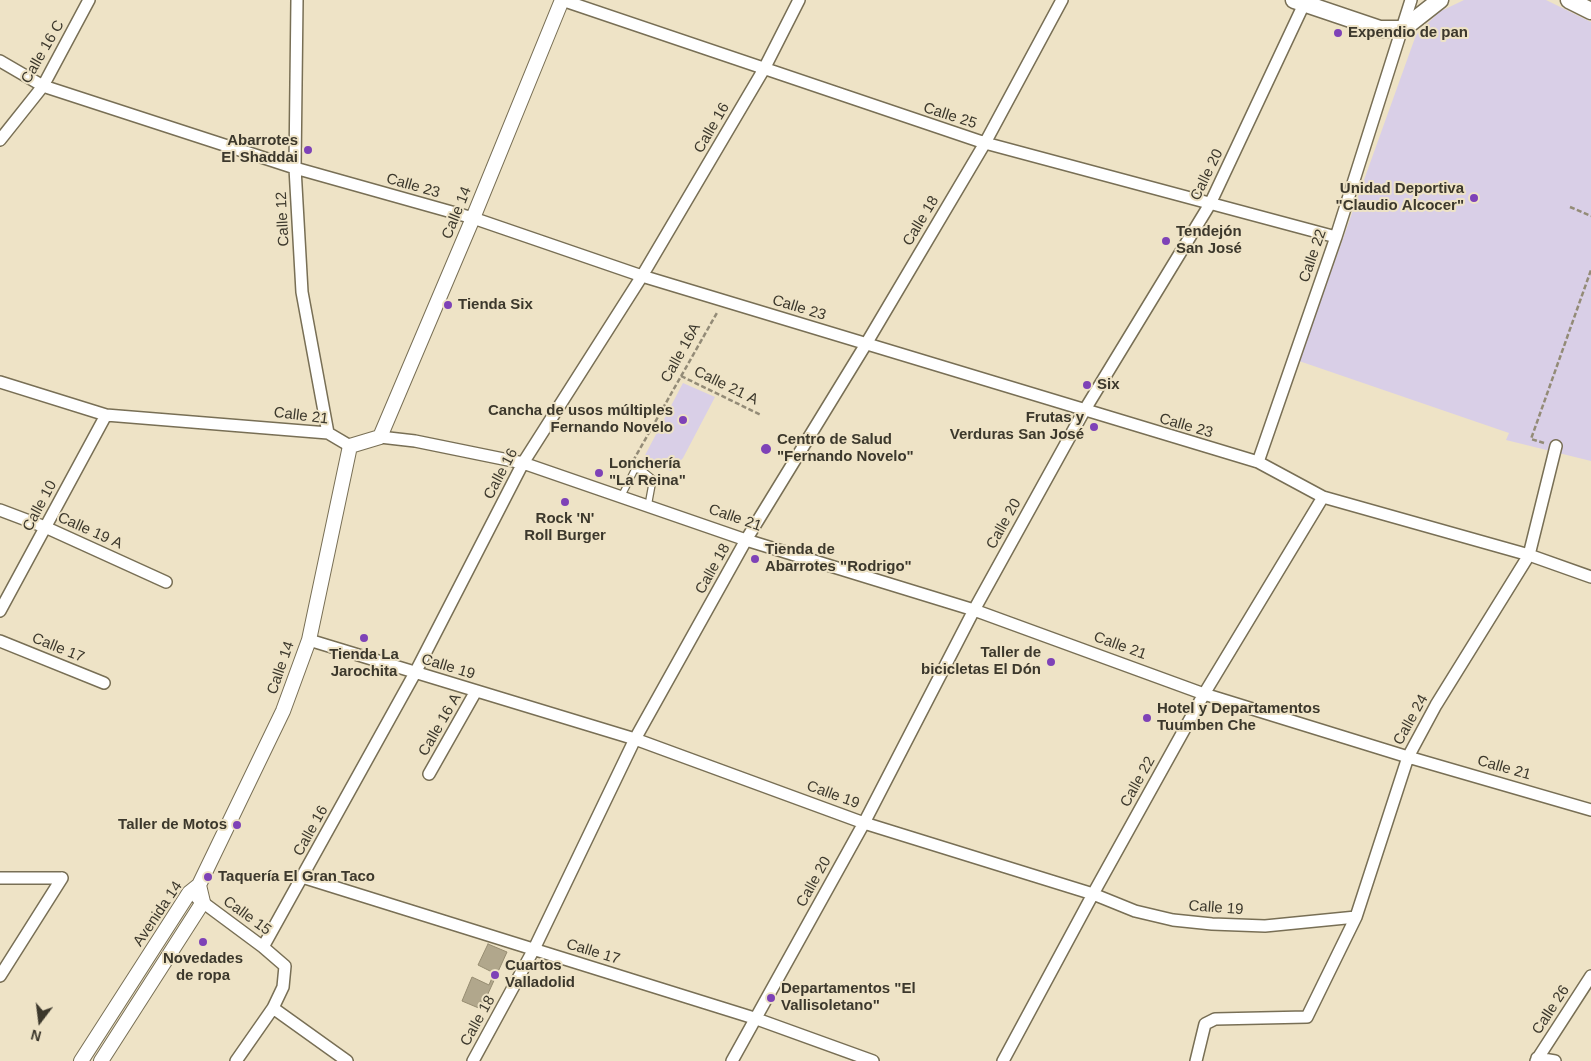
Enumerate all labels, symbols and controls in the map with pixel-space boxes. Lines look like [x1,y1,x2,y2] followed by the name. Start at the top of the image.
[18,17,68,87] street label: Calle 16 C
[1348,24,1468,42] place label: Expendio de pan
[1332,27,1344,39] marker: Expendio de pan
[921,99,979,133] street label: Calle 25
[690,100,734,156] street label: Calle 16
[221,132,298,167] place label: Abarrotes El Shaddai
[302,144,314,156] marker: Abarrotes El Shaddai
[1187,146,1227,204] street label: Calle 20
[384,170,442,202] street label: Calle 23
[1336,180,1464,215] place label: Unidad Deportiva "Claudio Alcocer"
[438,184,476,242] street label: Calle 14
[273,191,293,247] street label: Calle 12
[1468,192,1480,204] marker: Unidad Deportiva "Claudio Alcocer"
[899,193,943,249] street label: Calle 18
[1176,223,1242,258] place label: Tendejón San José
[1296,227,1330,285] street label: Calle 22
[1160,235,1172,247] marker: Tendejón San José
[770,291,828,325] street label: Calle 23
[458,296,533,314] place label: Tienda Six
[442,299,454,311] marker: Tienda Six
[657,320,705,386] street label: Calle 16A
[691,363,761,409] street label: Calle 21 A
[1097,376,1120,394] place label: Six
[1081,379,1093,391] marker: Six
[488,402,673,437] place label: Cancha de usos múltiples Fernando Novelo
[273,404,329,428] street label: Calle 21
[950,409,1084,444] place label: Frutas y Verduras San José
[1157,410,1215,442] street label: Calle 23
[677,414,689,426] marker: Cancha de usos múltiples Fernando Novelo
[1088,421,1100,433] marker: Frutas y Verduras San José
[777,431,914,466] place label: Centro de Salud "Fernando Novelo"
[759,442,773,456] marker: Centro de Salud "Fernando Novelo"
[480,445,522,503] street label: Calle 16
[609,455,686,490] place label: Lonchería "La Reina"
[593,467,605,479] marker: Lonchería "La Reina"
[19,477,61,535] street label: Calle 10
[559,496,571,508] marker: Rock 'N' Roll Burger
[983,496,1025,552] street label: Calle 20
[706,501,764,535] street label: Calle 21
[55,509,125,553] street label: Calle 19 A
[524,510,606,545] place label: Rock 'N' Roll Burger
[692,541,734,597] street label: Calle 18
[765,541,912,576] place label: Tienda de Abarrotes "Rodrigo"
[749,553,761,565] marker: Tienda de Abarrotes "Rodrigo"
[1091,628,1149,664] street label: Calle 21
[29,629,87,667] street label: Calle 17
[358,632,370,644] marker: Tienda La Jarochita
[264,639,298,697] street label: Calle 14
[921,644,1041,679] place label: Taller de bicicletas El Dón
[329,646,399,681] place label: Tienda La Jarochita
[419,650,477,684] street label: Calle 19
[1045,656,1057,668] marker: Taller de bicicletas El Dón
[415,691,465,759] street label: Calle 16 A
[1390,692,1432,748] street label: Calle 24
[1157,700,1320,735] place label: Hotel y Departamentos Tuumben Che
[1141,712,1153,724] marker: Hotel y Departamentos Tuumben Che
[1475,752,1533,784] street label: Calle 21
[1117,754,1159,810] street label: Calle 22
[804,777,862,813] street label: Calle 19
[290,803,332,859] street label: Calle 16
[118,816,227,834] place label: Taller de Motos
[231,819,243,831] marker: Taller de Motos
[793,854,835,910] street label: Calle 20
[218,868,375,886] place label: Taquería El Gran Taco
[202,871,214,883] marker: Taquería El Gran Taco
[130,878,186,950] street label: Avenida 14
[219,893,275,939] street label: Calle 15
[1188,897,1244,919] street label: Calle 19
[564,935,622,969] street label: Calle 17
[197,936,209,948] marker: Novedades de ropa
[163,950,243,985] place label: Novedades de ropa
[505,957,575,992] place label: Cuartos Valladolid
[489,969,501,981] marker: Cuartos Valladolid
[781,980,916,1015] place label: Departamentos "El Vallisoletano"
[1528,982,1574,1038] street label: Calle 26
[765,992,777,1004] marker: Departamentos "El Vallisoletano"
[457,993,499,1049] street label: Calle 18
[15,996,65,1046] north arrow
[29,1026,43,1045] text: N

